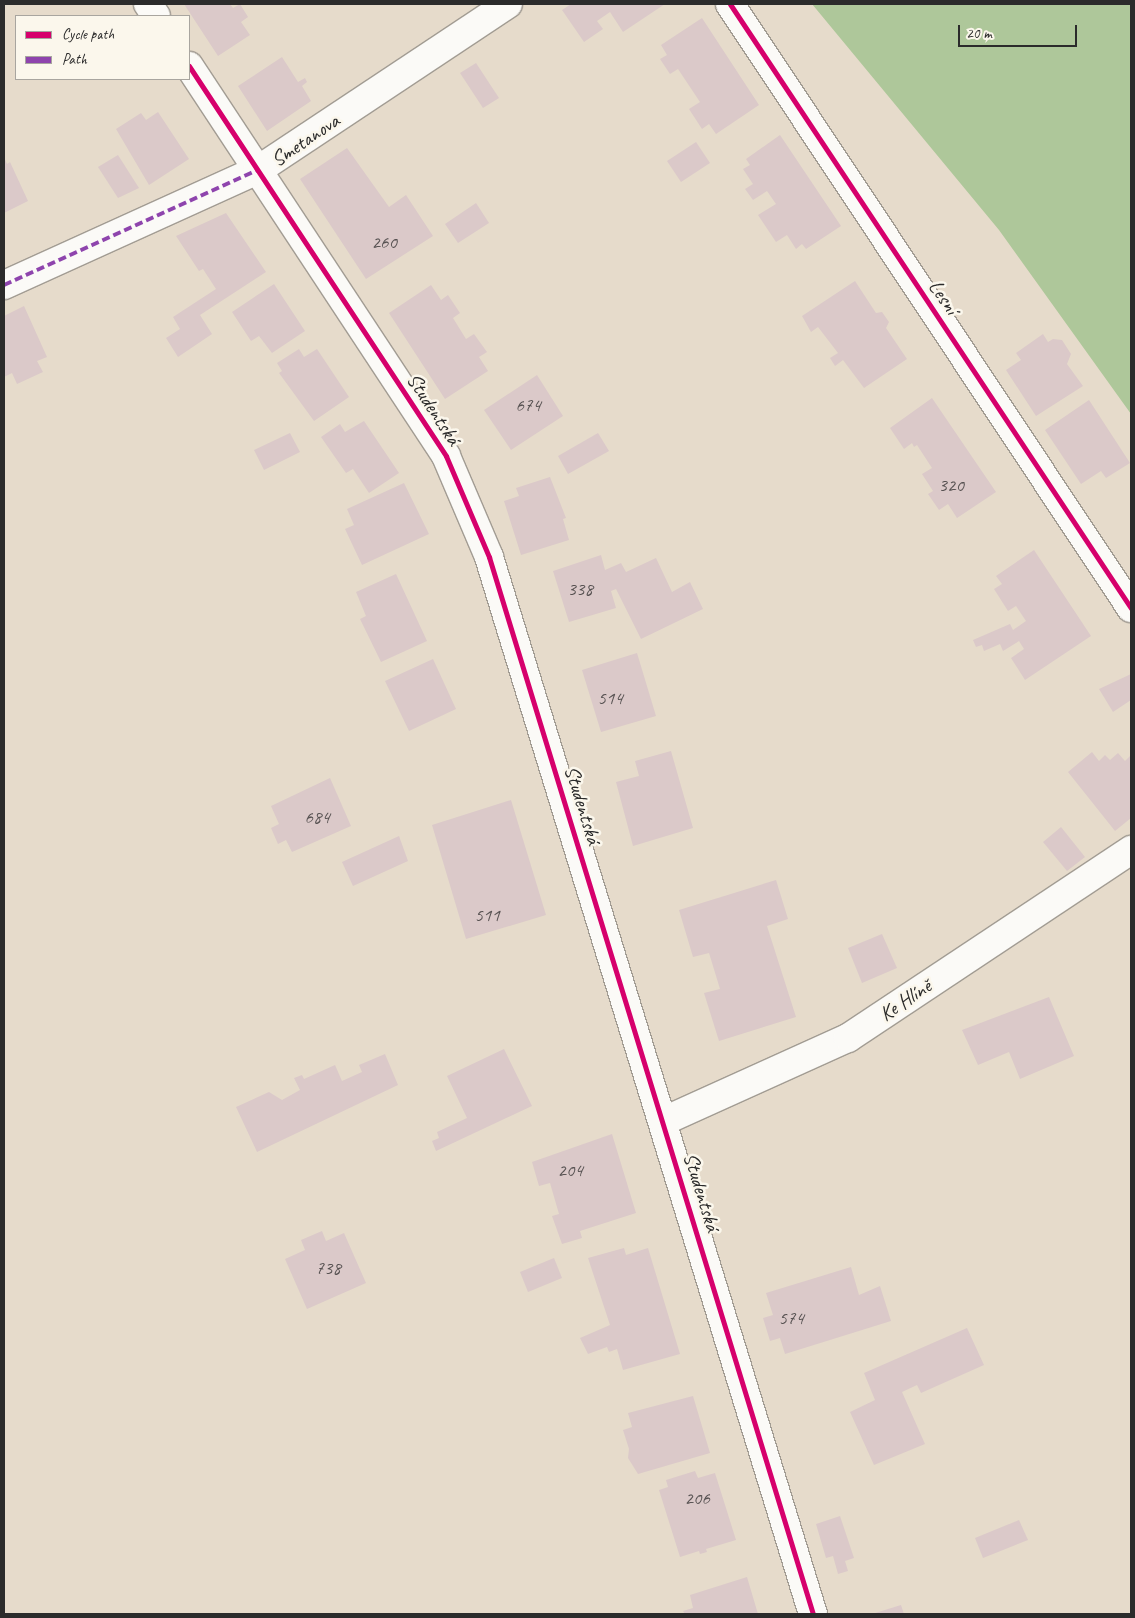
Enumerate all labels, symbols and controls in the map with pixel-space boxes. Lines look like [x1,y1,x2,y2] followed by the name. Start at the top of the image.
[15,15,190,80] legend
[960,15,1079,47] scale bar
[966,24,992,43] text: 20 m
[62,25,114,44] text: Cycle path
[62,50,87,69] text: Path
[266,108,344,172] street label: Smetanova
[371,232,397,254] house number: 260
[923,275,965,319] street label: Lesní
[401,368,467,450] street label: Studentská
[515,395,541,417] house number: 674
[938,475,964,497] house number: 320
[567,579,593,601] house number: 338
[597,688,623,710] house number: 514
[559,763,607,847] street label: Studentská
[304,807,330,829] house number: 684
[474,905,500,927] house number: 511
[874,974,936,1026] street label: Ke Hlíně
[678,1150,726,1234] street label: Studentská
[557,1160,583,1182] house number: 204
[315,1258,341,1280] house number: 738
[778,1308,804,1330] house number: 574
[684,1488,710,1510] house number: 206

